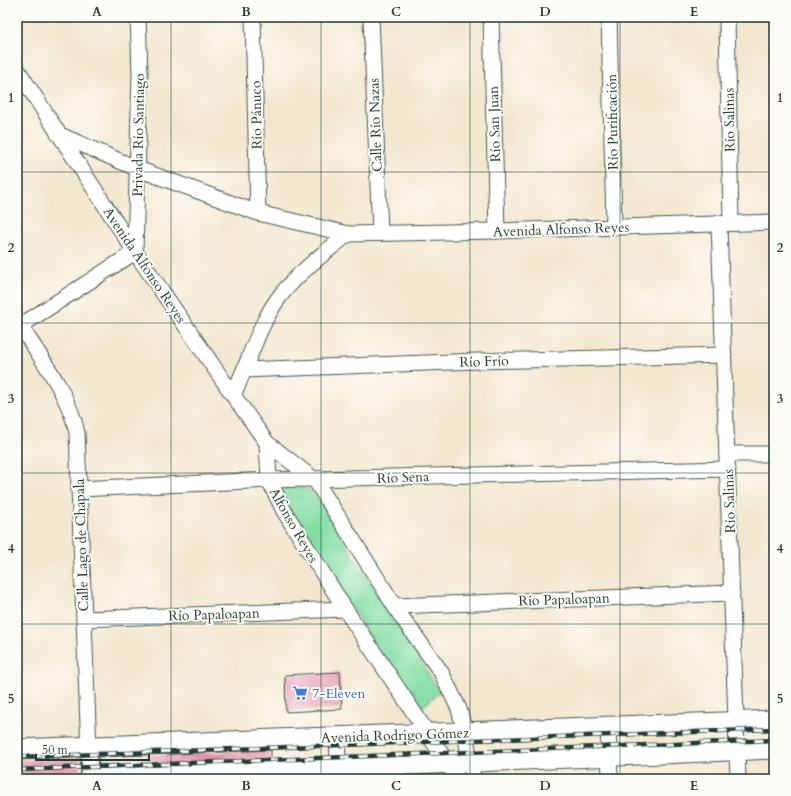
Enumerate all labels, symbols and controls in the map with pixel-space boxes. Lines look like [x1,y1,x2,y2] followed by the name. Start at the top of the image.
[92,3,102,21] text: A
[241,3,251,21] text: B
[391,3,401,21] text: C
[539,3,551,21] text: D
[690,3,698,21] text: E
[128,73,149,197] street label: Privada Río Santiago
[602,74,623,170] street label: Río Purificación
[364,77,387,172] street label: Calle Río Nazas
[246,80,267,150] street label: Río Pánuco
[484,86,505,162] street label: Río San Juan
[719,87,740,152] street label: Río Salinas
[8,89,14,107] text: 1
[777,89,783,107] text: 1
[99,203,191,327] street label: Avenida Alfonso Reyes
[493,218,630,241] street label: Avenida Alfonso Reyes
[8,239,15,257] text: 2
[777,239,784,257] text: 2
[459,351,510,372] street label: Río Frío
[8,390,15,408] text: 3
[777,390,784,408] text: 3
[377,467,430,488] street label: Río Sena
[719,468,740,533] street label: Río Salinas
[70,478,93,612] street label: Calle Lago de Chapala
[264,484,323,567] street label: Alfonso Reyes
[8,540,15,558] text: 4
[777,540,784,558] text: 4
[518,588,610,611] street label: Río Papaloapan
[168,603,260,626] street label: Río Papaloapan
[291,684,309,702] supermarket icon: 7-Eleven
[312,684,365,703] place label: 7-Eleven
[8,690,14,708] text: 5
[777,690,783,708] text: 5
[320,723,470,748] street label: Avenida Rodrigo Gómez
[36,736,149,762] scale bar
[42,742,69,758] text: 50 m
[92,777,102,795] text: A
[241,777,251,795] text: B
[391,777,401,795] text: C
[539,777,551,795] text: D
[690,777,698,795] text: E

